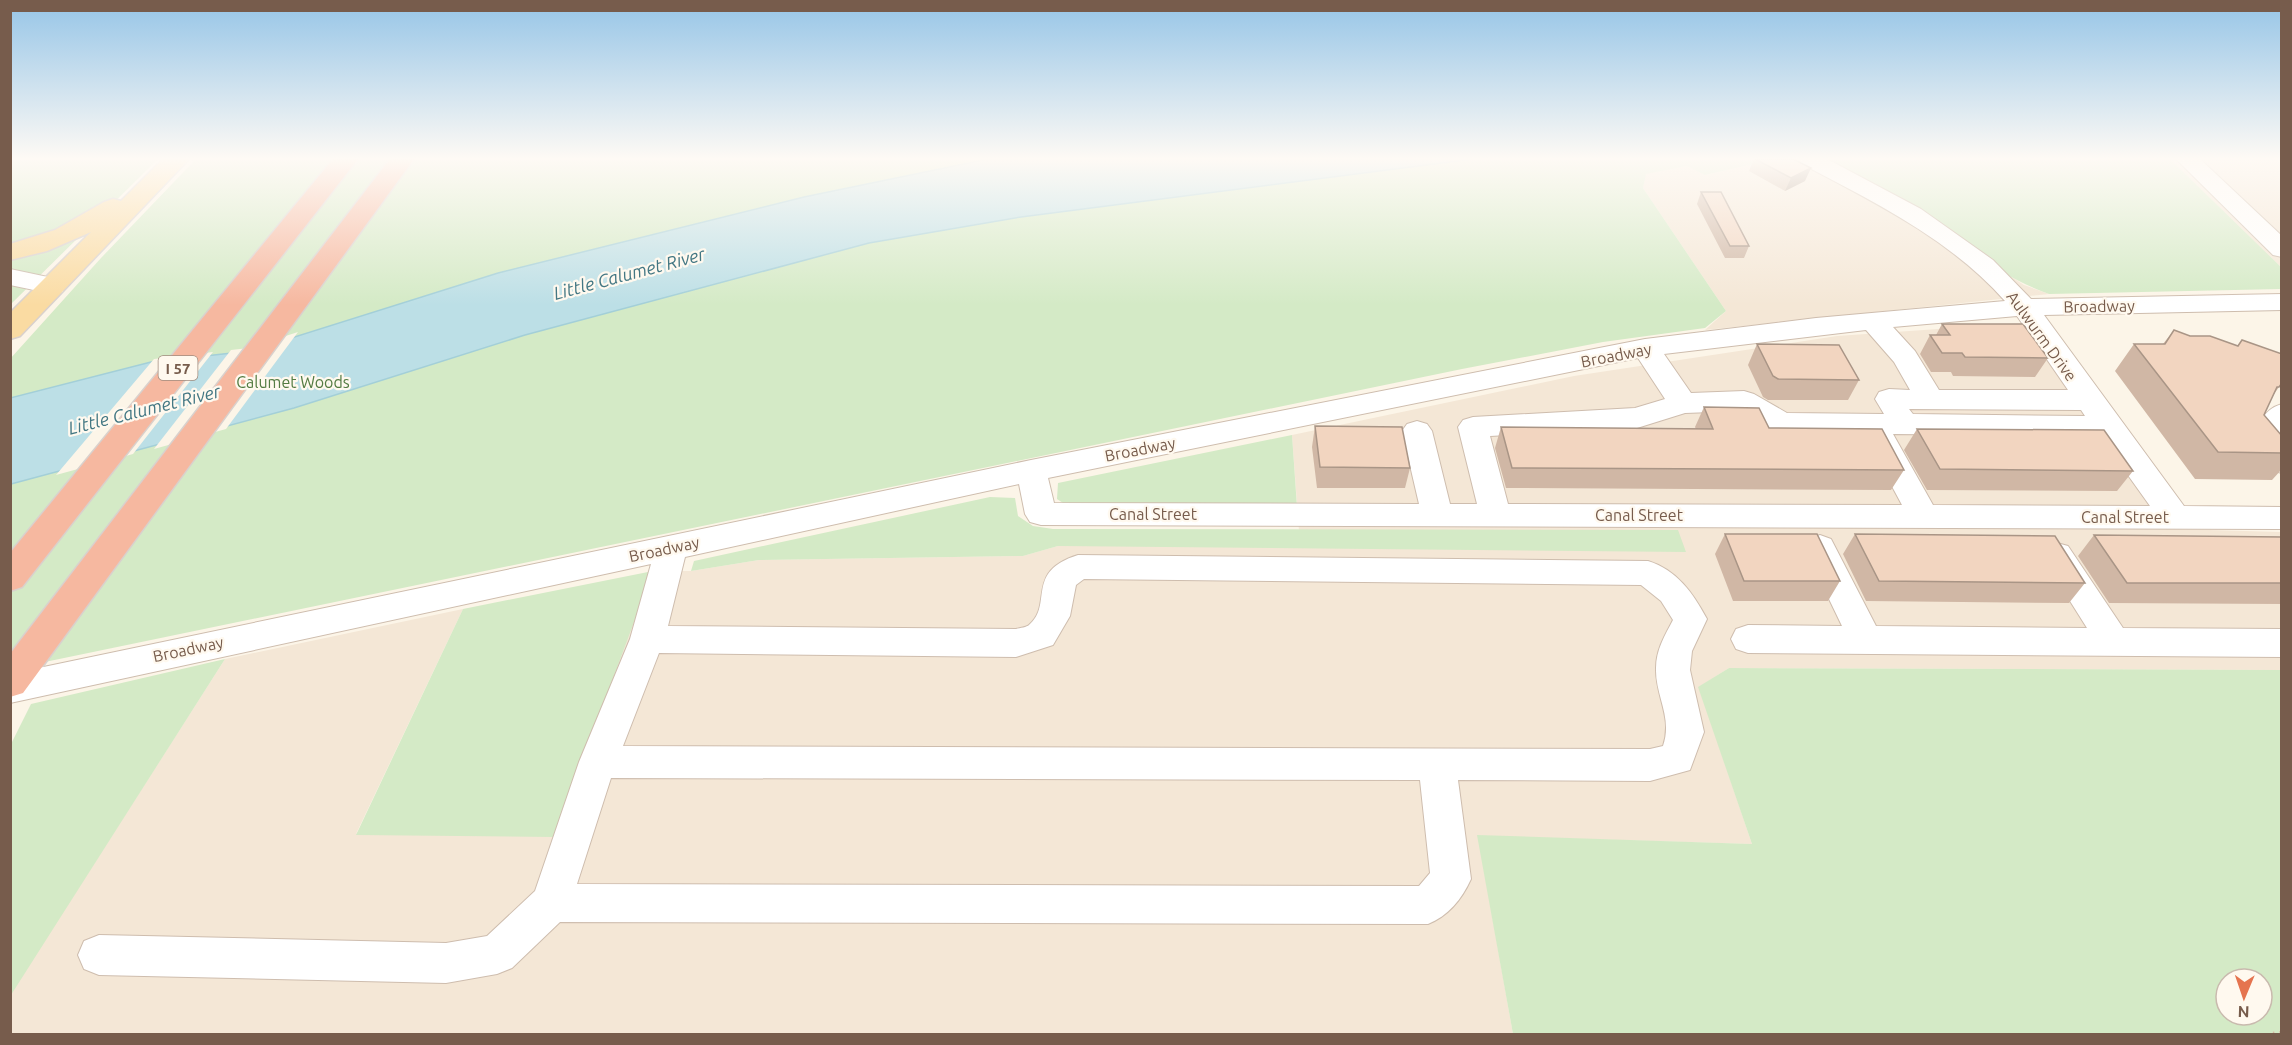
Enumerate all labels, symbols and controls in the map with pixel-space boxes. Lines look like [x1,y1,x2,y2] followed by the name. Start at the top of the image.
[551,243,708,303] water label: Little Calumet River
[2003,288,2081,384] street label: Aulwurm Drive
[2063,296,2135,316] street label: Broadway
[1579,339,1653,371] street label: Broadway
[158,356,198,380] road number: I 57
[236,373,350,391] park label: Calumet Woods
[66,380,223,438] water label: Little Calumet River
[1103,433,1177,465] street label: Broadway
[1109,505,1198,523] street label: Canal Street
[1595,506,1684,524] street label: Canal Street
[2081,508,2170,526] street label: Canal Street
[627,533,701,565] street label: Broadway
[151,633,225,665] street label: Broadway
[2214,967,2274,1027] north arrow
[2237,1003,2250,1021] text: N

